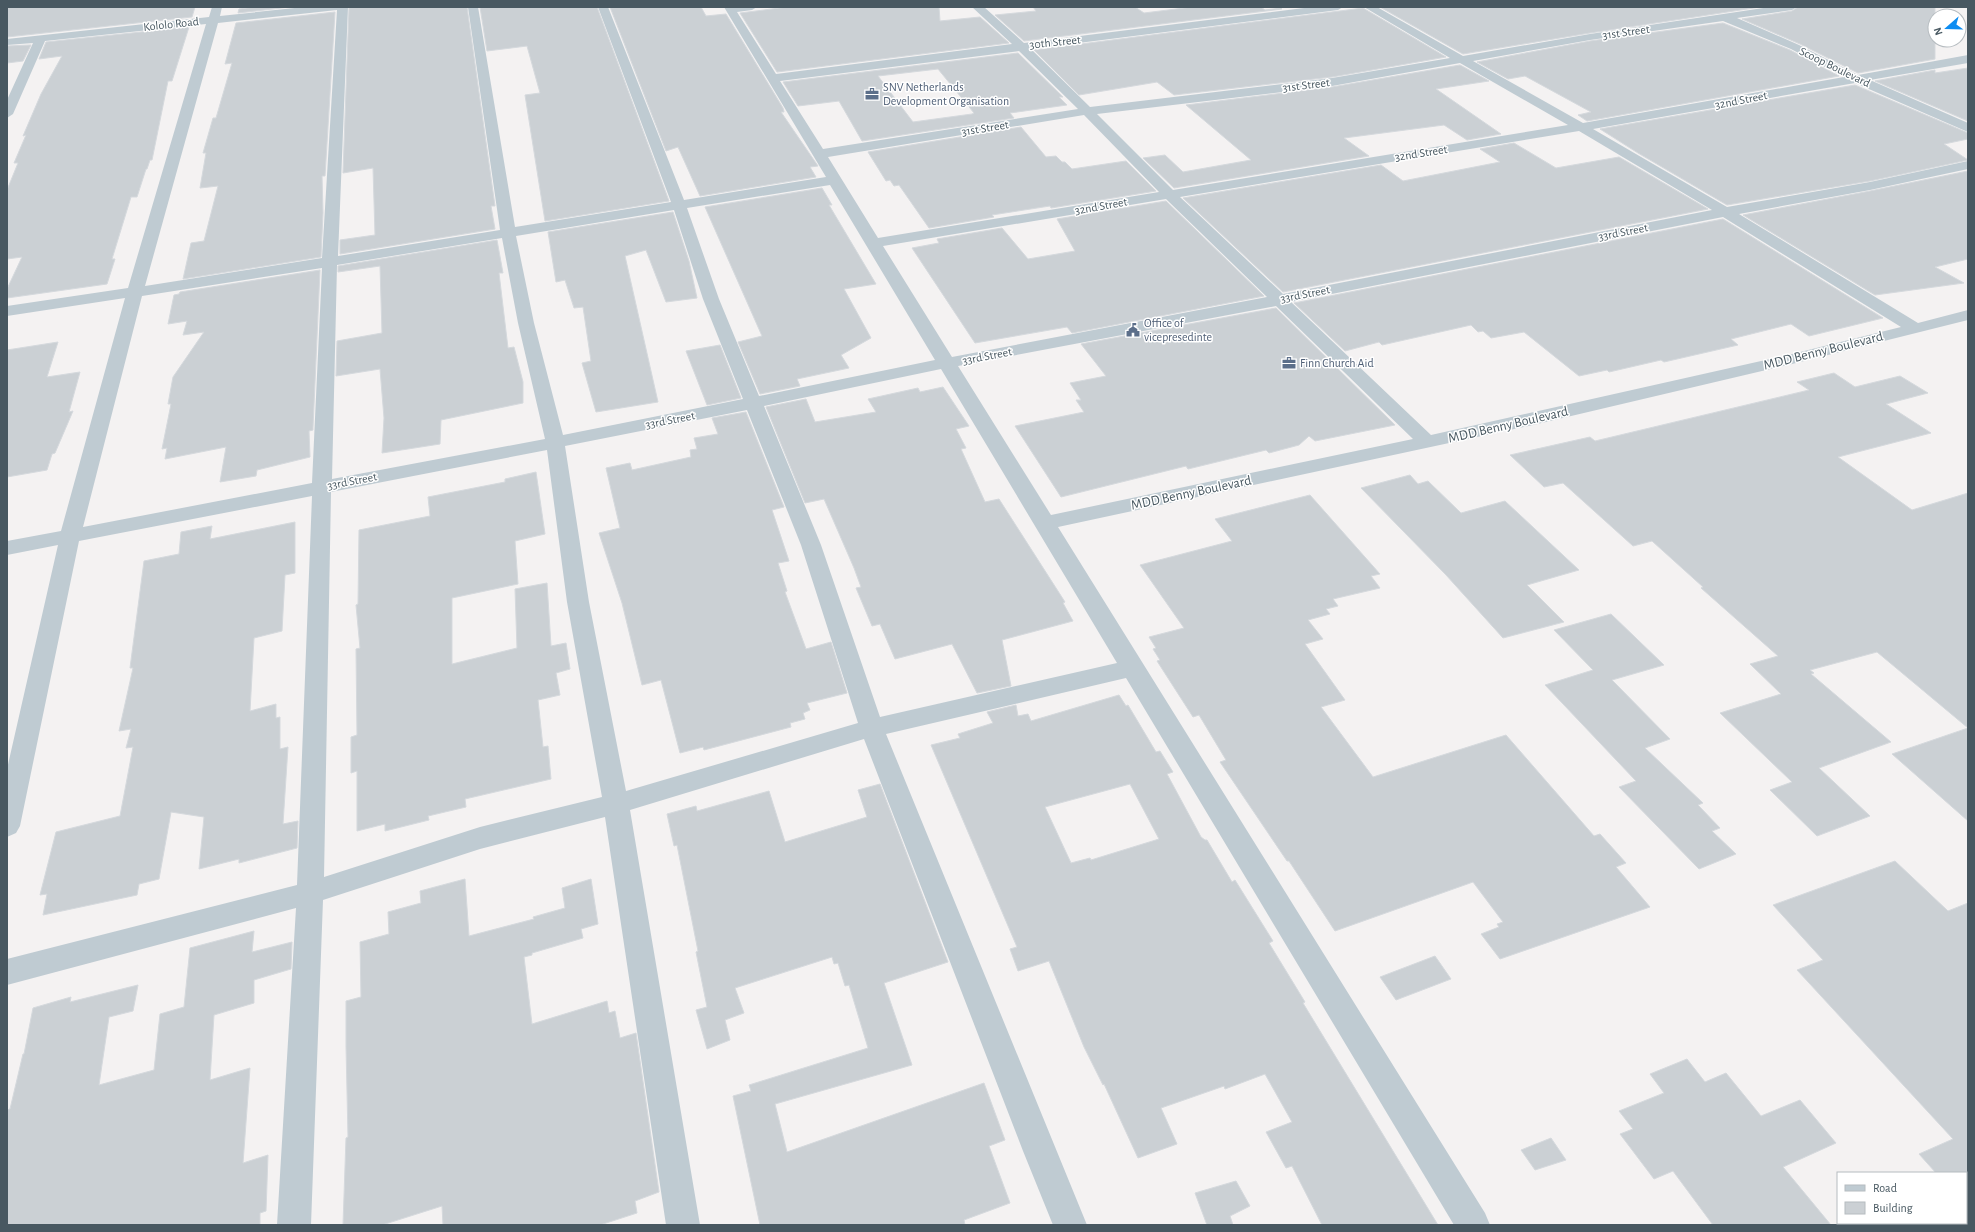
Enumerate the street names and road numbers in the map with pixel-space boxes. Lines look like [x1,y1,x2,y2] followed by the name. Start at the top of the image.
[143,15,199,33] street label: Kololo Road
[1602,23,1651,41] street label: 31st Street
[1029,33,1081,51] street label: 30th Street
[1798,45,1872,89] street label: Scoop Boulevard
[1282,76,1331,94] street label: 31st Street
[1714,89,1768,111] street label: 32nd Street
[961,118,1010,138] street label: 31st Street
[1394,143,1448,163] street label: 32nd Street
[1074,195,1128,217] street label: 32nd Street
[1597,221,1649,243] street label: 33rd Street
[1279,283,1331,305] street label: 33rd Street
[1762,329,1884,373] street label: MDD Benny Boulevard
[961,345,1013,367] street label: 33rd Street
[1447,404,1570,446] street label: MDD Benny Boulevard
[644,409,696,431] street label: 33rd Street
[326,470,378,492] street label: 33rd Street
[1130,473,1253,513] street label: MDD Benny Boulevard

